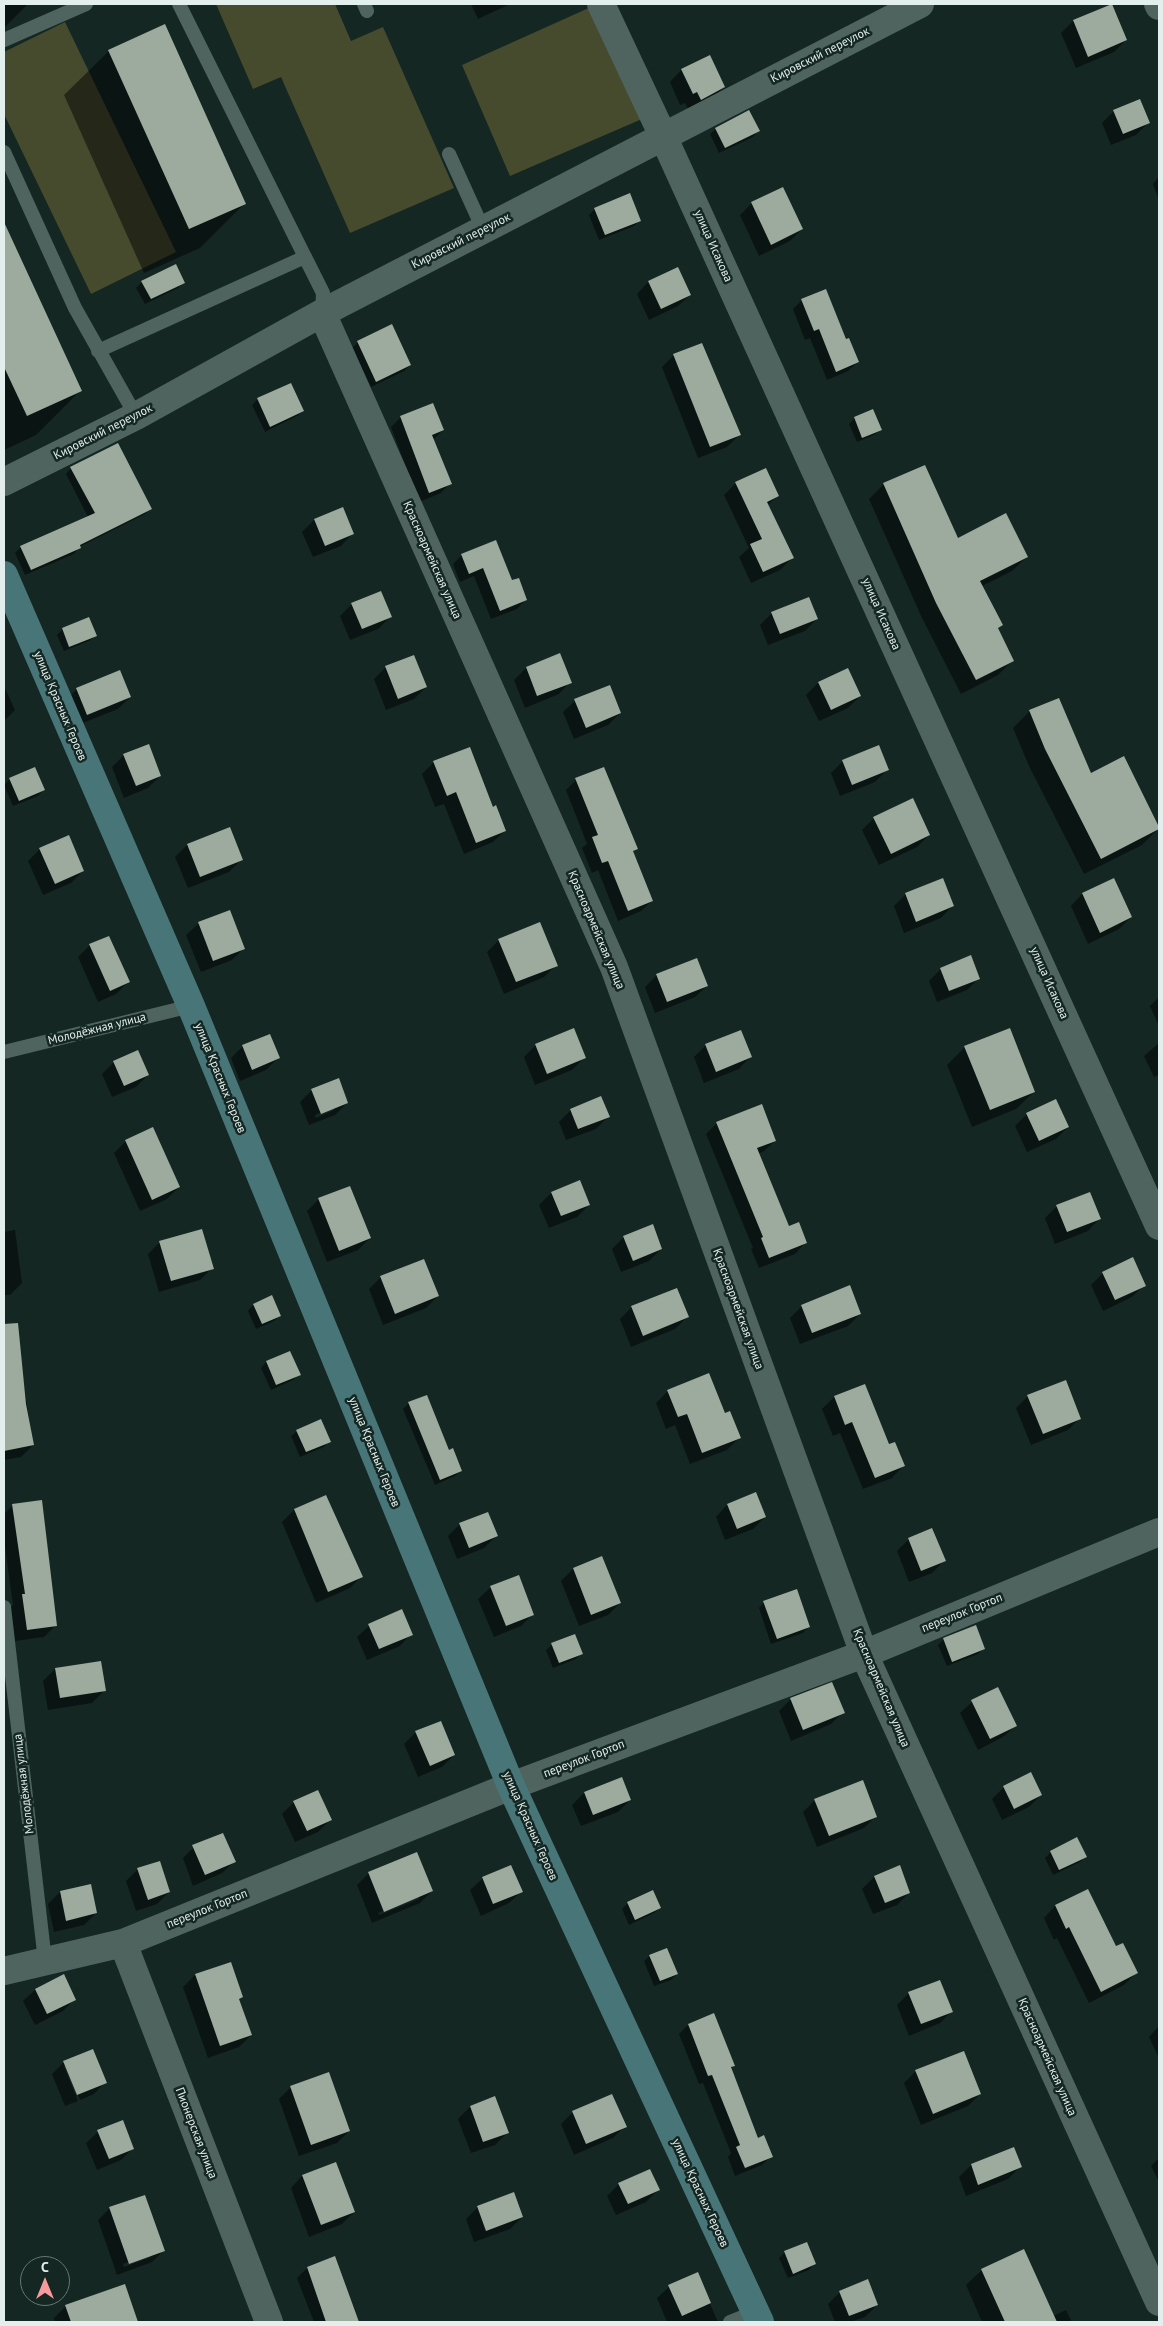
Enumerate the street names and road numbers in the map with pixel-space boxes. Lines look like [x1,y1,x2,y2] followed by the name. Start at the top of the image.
[768,24,872,86] street label: Кировский переулок
[691,208,735,284] street label: улица Исакова
[409,210,513,272] street label: Кировский переулок
[51,401,155,463] street label: Кировский переулок
[400,499,464,621] street label: Красноармейская улица
[859,576,903,652] street label: улица Исакова
[30,649,90,763] street label: улица Красных Героев
[564,869,628,991] street label: Красноармейская улица
[1027,945,1071,1021] street label: улица Исакова
[46,1010,148,1048] street label: Молодёжная улица
[191,1021,249,1135] street label: улица Красных Героев
[709,1247,767,1371] street label: Красноармейская улица
[345,1395,403,1509] street label: улица Красных Героев
[919,1590,1005,1636] street label: переулок Гортоп
[849,1627,913,1749] street label: Красноармейская улица
[11,1733,37,1835] street label: Молодёжная улица
[541,1737,627,1781] street label: переулок Гортоп
[499,1769,561,1883] street label: улица Красных Героев
[164,1886,250,1932] street label: переулок Гортоп
[1015,1996,1079,2118] street label: Красноармейская улица
[172,2085,220,2181] street label: Пионерская улица
[669,2137,731,2249] street label: улица Красных Героев

